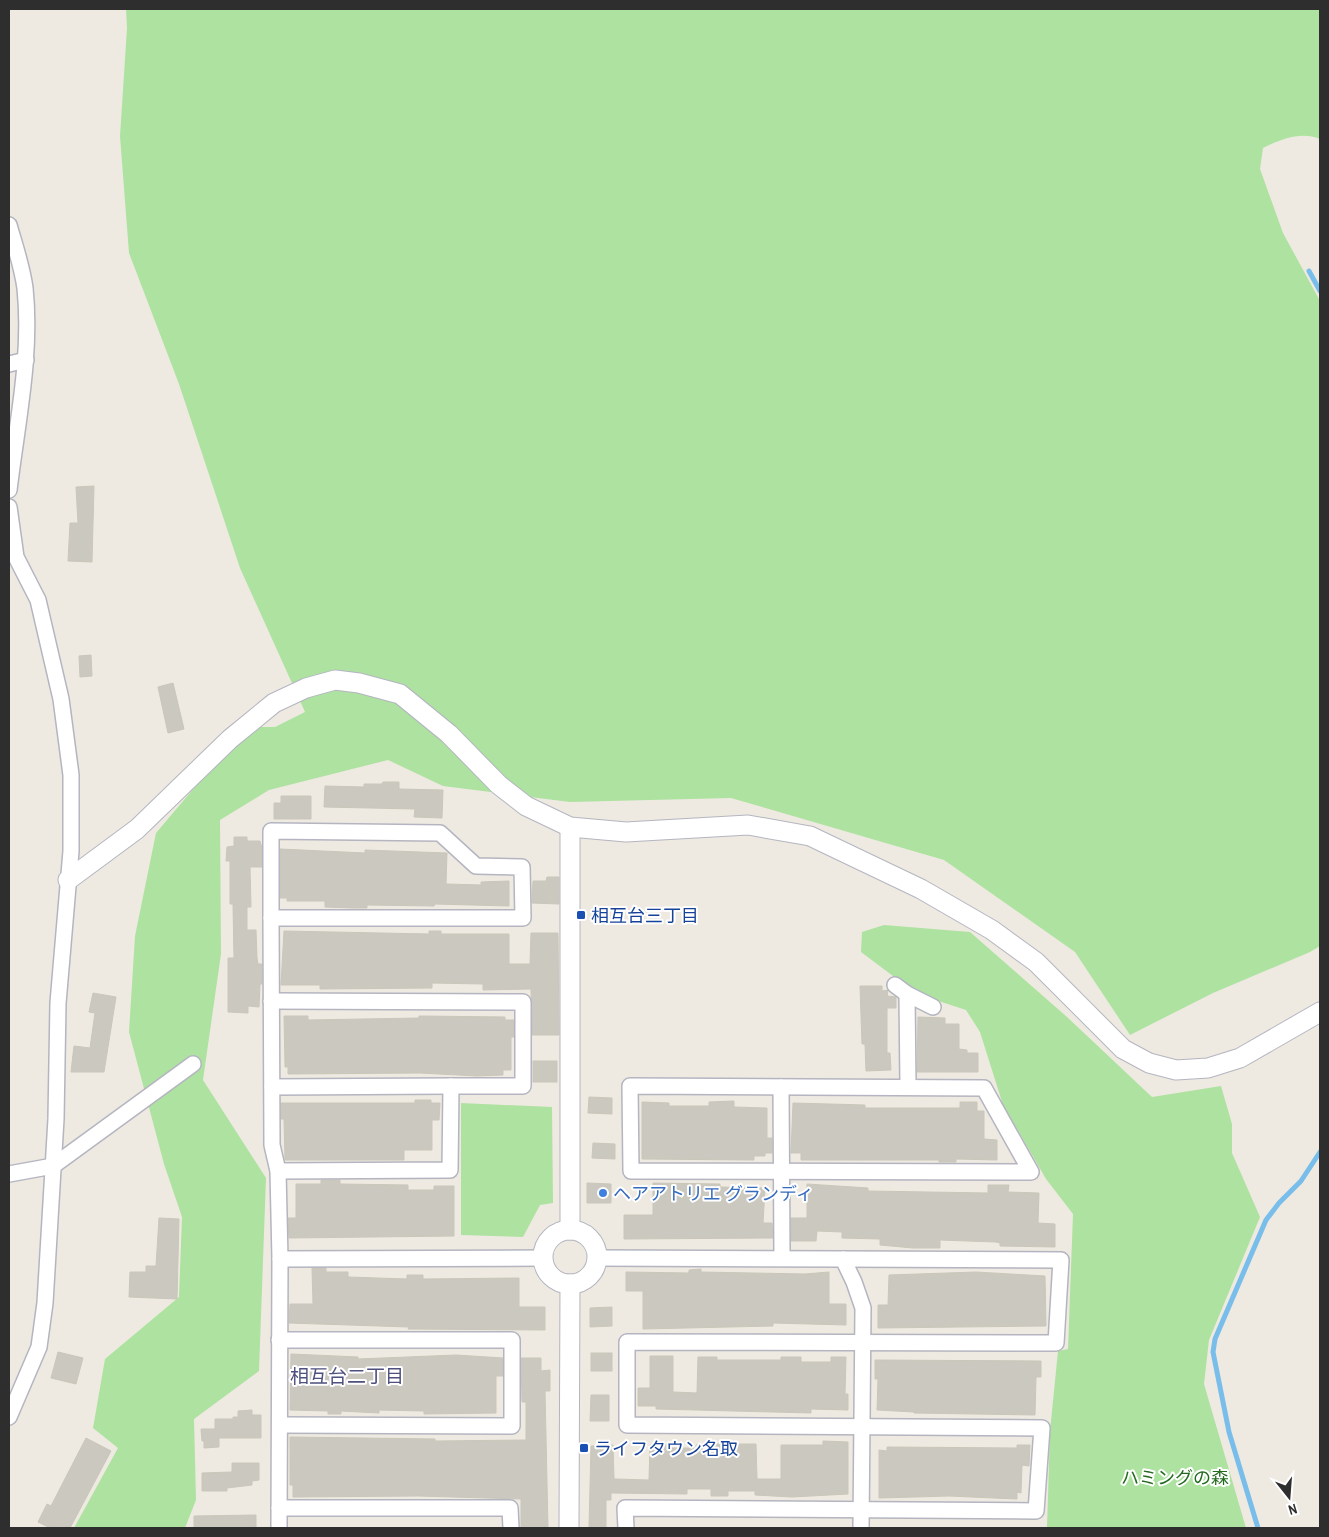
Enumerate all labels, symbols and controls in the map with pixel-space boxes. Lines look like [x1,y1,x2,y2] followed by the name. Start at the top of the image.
[591,903,699,928] place label: 相互台三丁目
[575,909,587,921] marker: 相互台三丁目
[613,1181,814,1206] place label: ヘアアトリエ グランディ
[597,1187,609,1199] marker: ヘアアトリエ グランディ
[290,1363,404,1389] district label: 相互台二丁目
[594,1436,738,1461] place label: ライフタウン名取
[578,1442,590,1454] marker: ライフタウン名取
[1121,1465,1229,1490] park label: ハミングの森
[1264,1472,1314,1522] north arrow
[1286,1500,1299,1519] text: N

